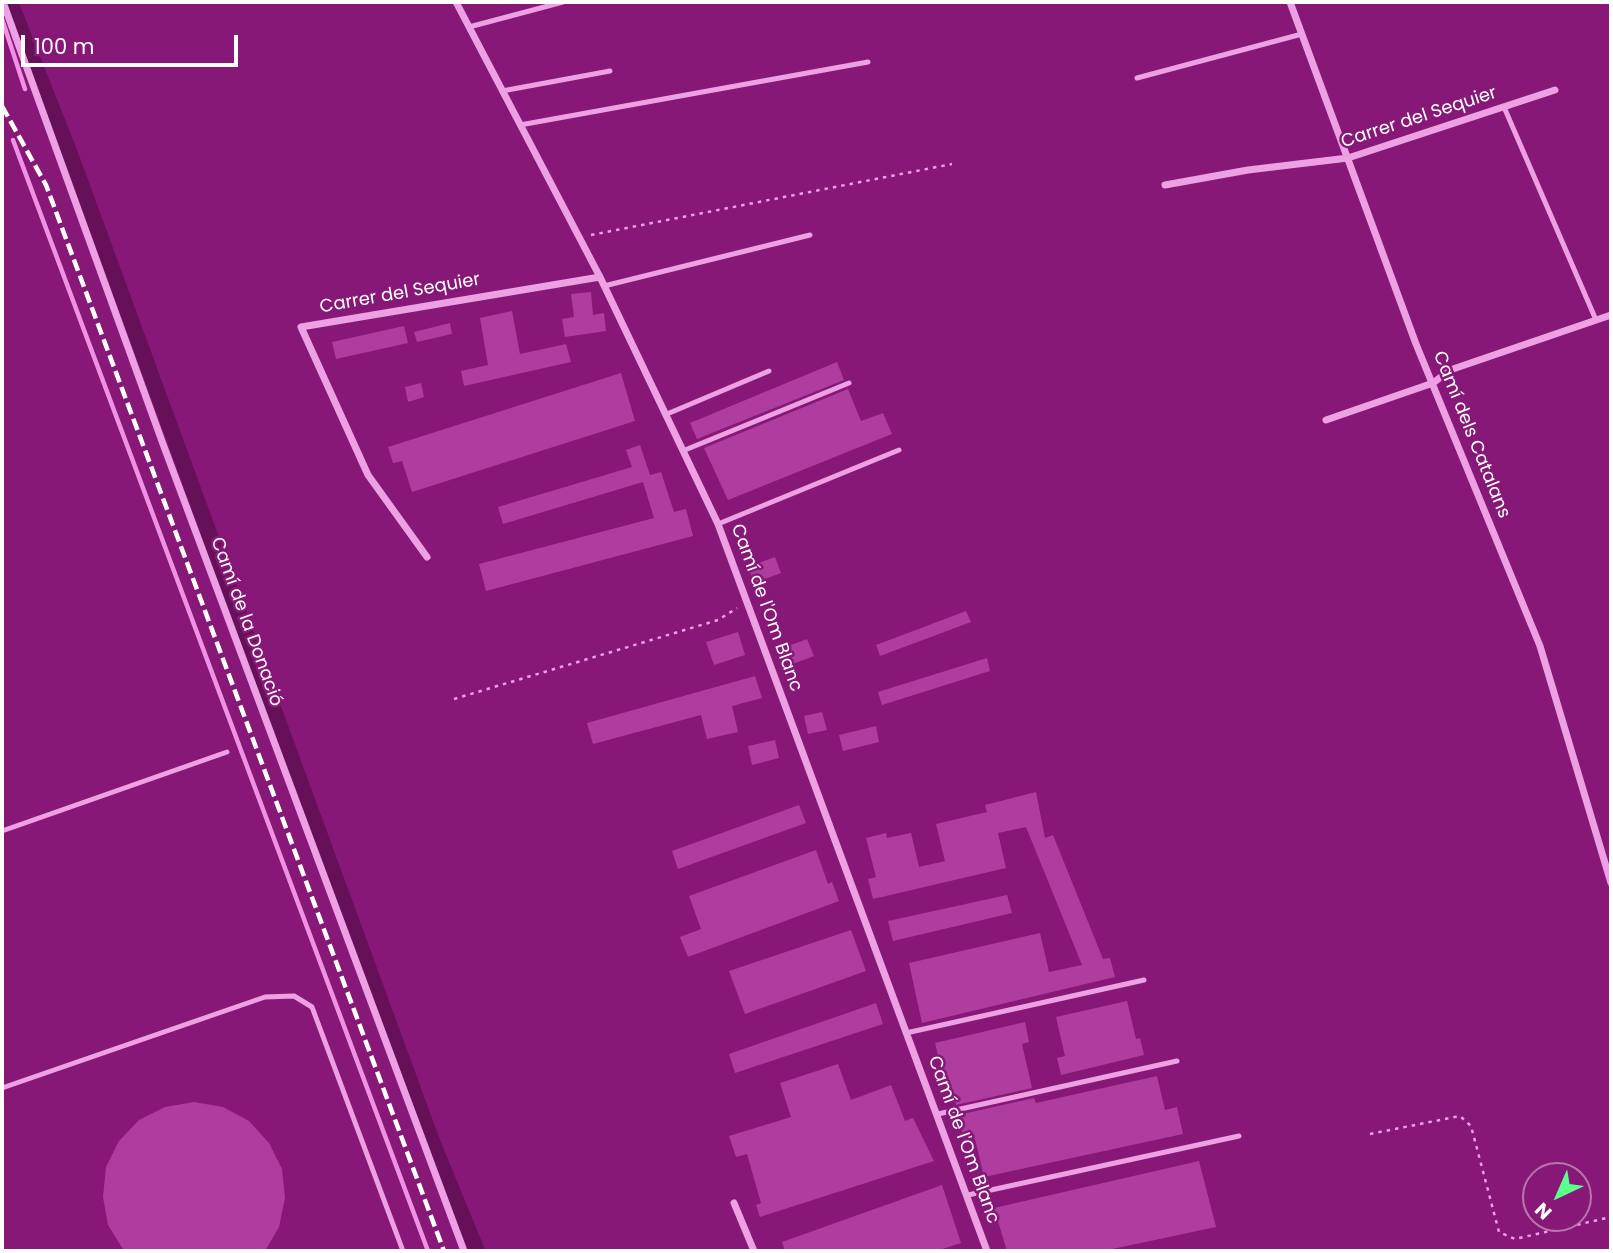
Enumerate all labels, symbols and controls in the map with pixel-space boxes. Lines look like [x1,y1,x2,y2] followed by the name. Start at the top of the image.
[24,21,242,65] scale bar
[34,32,94,61] text: 100 m
[1338,83,1500,153] street label: Carrer del Sequier
[318,269,482,319] street label: Carrer del Sequier
[1428,348,1514,522] street label: Camí dels Catalans
[726,521,806,695] street label: Camí de l'Om Blanc
[205,535,287,709] street label: Camí de la Donació
[923,1053,1003,1227] street label: Camí de l'Om Blanc
[1522,1162,1592,1232] north arrow
[1529,1196,1558,1226] text: N

